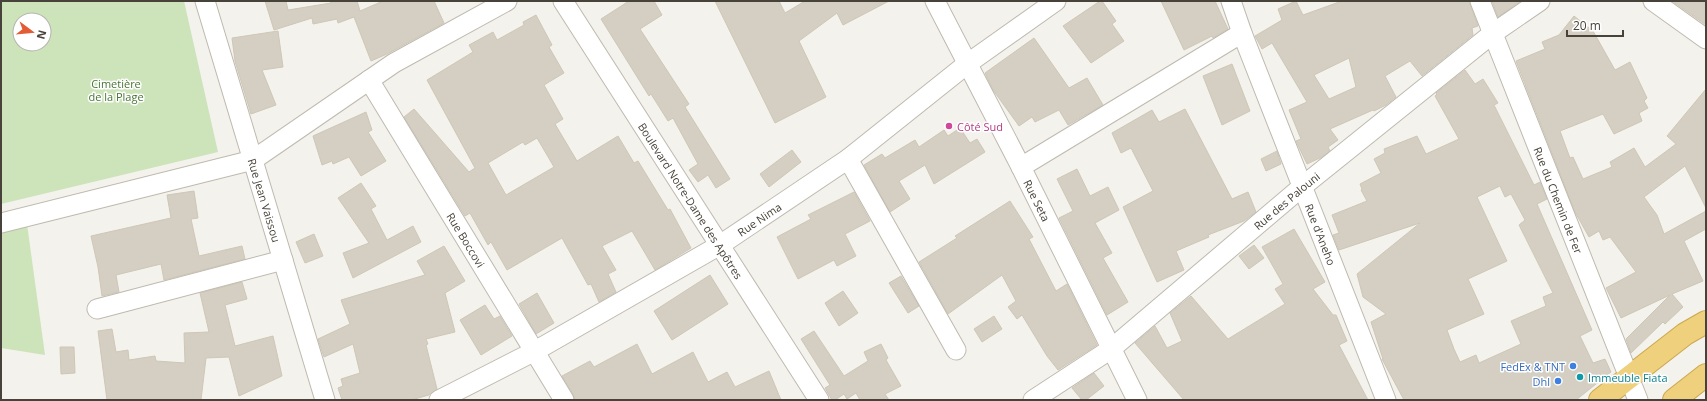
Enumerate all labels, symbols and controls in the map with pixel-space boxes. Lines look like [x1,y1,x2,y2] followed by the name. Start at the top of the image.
[12,12,52,52] north arrow
[1567,12,1623,38] scale bar
[1573,17,1601,34] text: 20 m
[34,29,51,41] text: N
[88,76,144,104] park label: Cimetière de la Plage
[635,119,747,281] street label: Boulevard Notre-Dame des Apôtres
[957,119,1003,134] place label: Côté Sud
[944,121,954,131] marker: Côté Sud
[1531,144,1587,256] street label: Rue du Chemin de Fer
[245,156,285,244] street label: Rue Jean Vaissou
[1250,168,1322,233] street label: Rue des Palouni
[1021,177,1054,224] street label: Rue Seta
[734,199,784,239] street label: Rue Nima
[1302,201,1340,268] street label: Rue d'Aneho
[444,209,489,270] street label: Rue Boccovi
[1500,359,1565,374] place label: FedEx & TNT
[1568,361,1578,371] marker: FedEx & TNT
[1588,370,1668,385] place label: Immeuble Fiata
[1575,372,1585,382] marker: Immeuble Fiata
[1532,374,1550,389] place label: Dhl
[1553,376,1563,386] marker: Dhl

